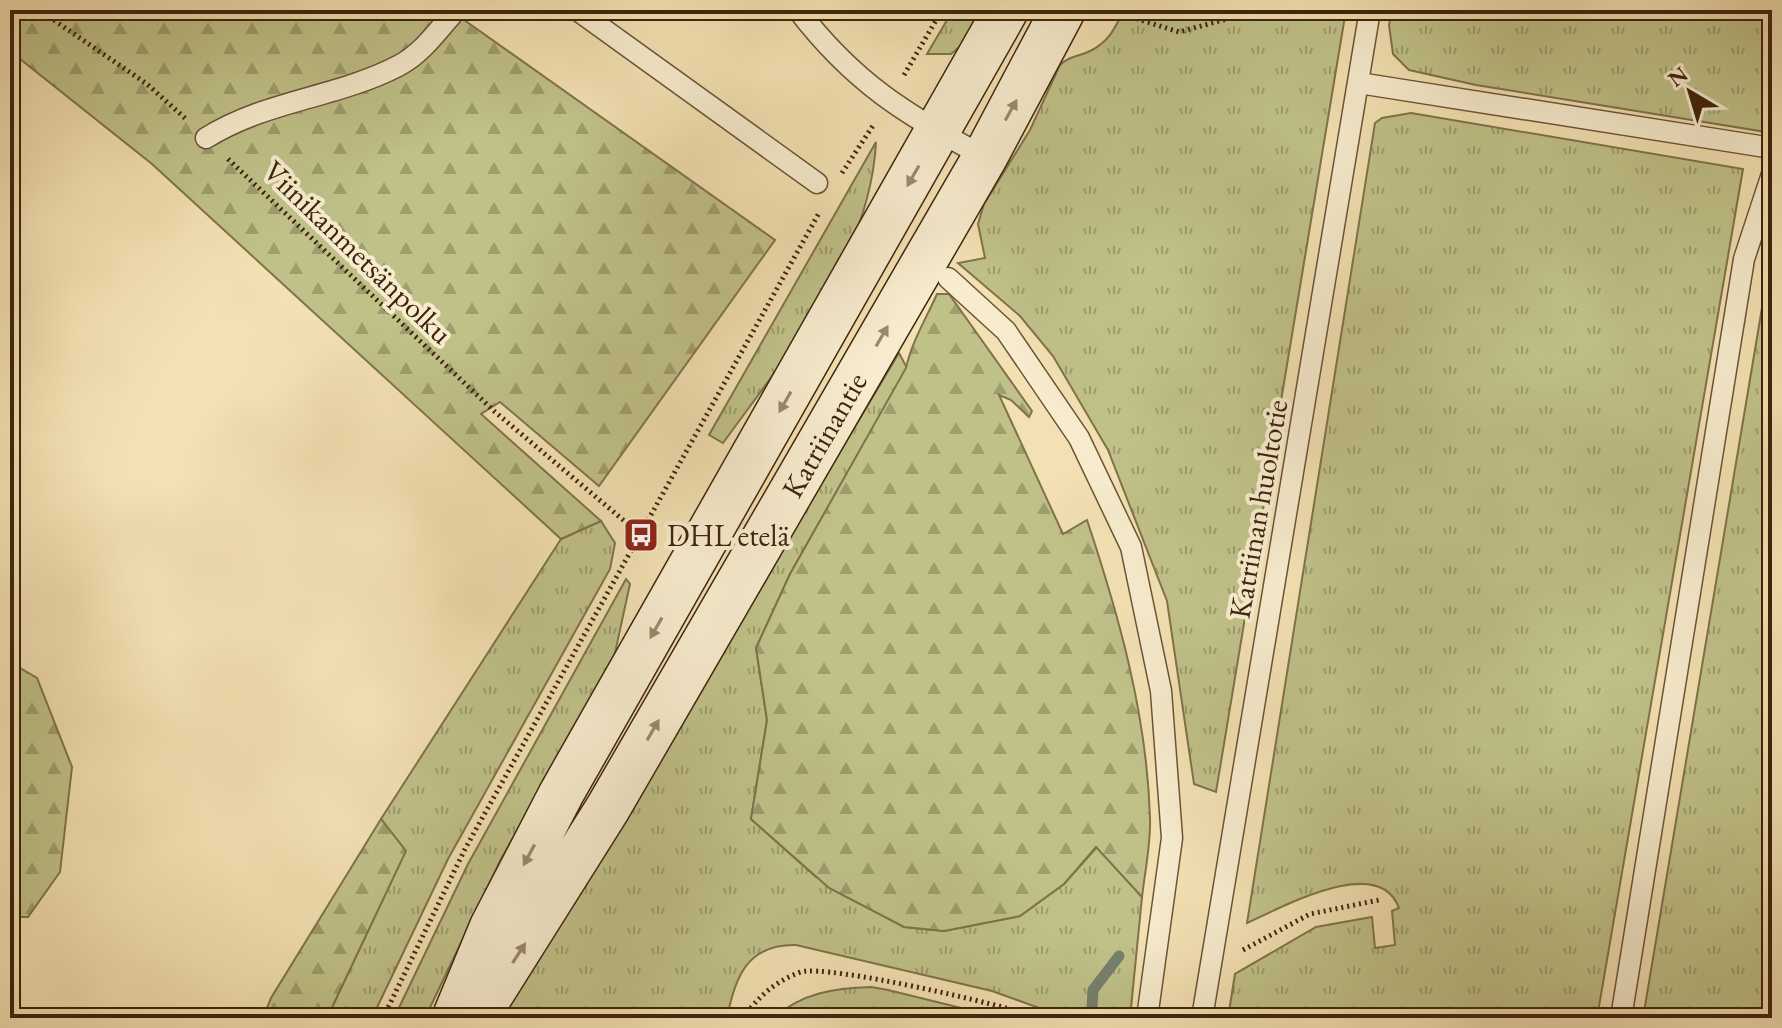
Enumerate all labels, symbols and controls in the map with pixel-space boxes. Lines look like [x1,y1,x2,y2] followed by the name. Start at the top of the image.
[1650,52,1730,132] north arrow
[1662,60,1694,94] text: N
[1003,99,1017,121] one-way arrow
[255,152,461,352] street label: Viinikanmetsänpolku
[906,165,920,187] one-way arrow
[875,324,889,347] one-way arrow
[772,365,876,505] street label: Katriinantie
[778,391,792,413] one-way arrow
[1220,396,1296,622] street label: Katriinan huoltotie
[622,516,660,554] bus stop icon: DHL etelä
[667,516,789,555] place label: DHL etelä
[649,617,663,639] one-way arrow
[646,719,660,741] one-way arrow
[523,843,536,866] one-way arrow
[512,942,526,964] one-way arrow

